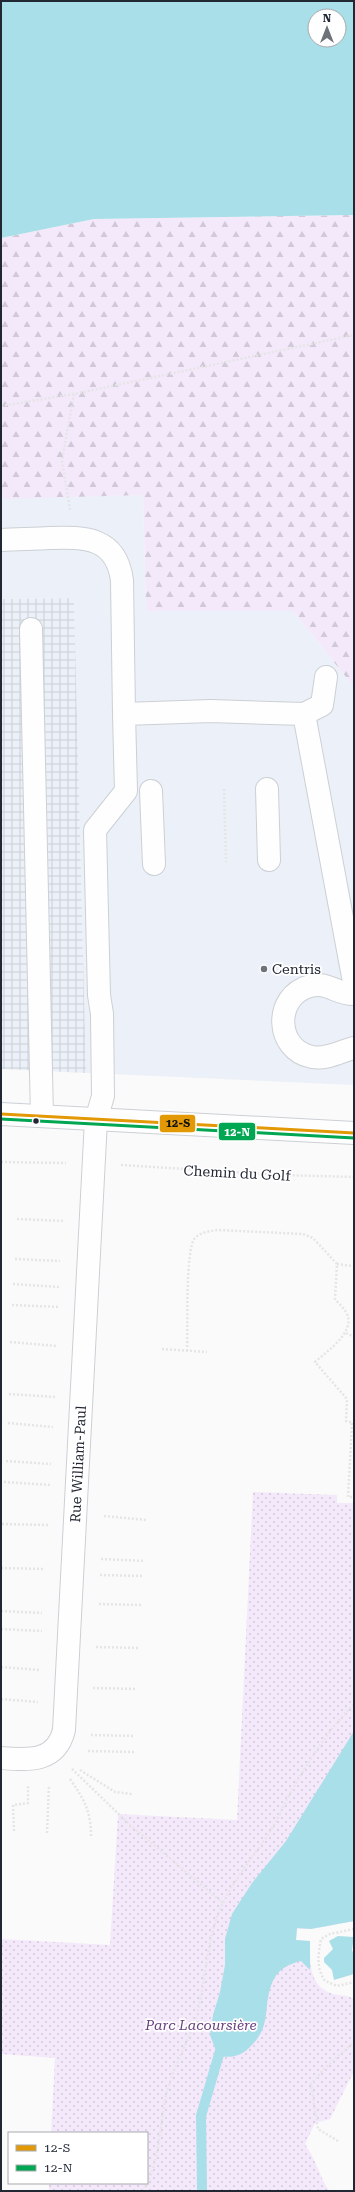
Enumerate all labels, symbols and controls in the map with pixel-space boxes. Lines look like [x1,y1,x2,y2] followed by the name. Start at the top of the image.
[307,8,347,48] north arrow
[323,12,332,25] text: N
[272,961,321,977] place label: Centris
[259,964,269,974] marker: Centris
[159,1114,196,1133] line badge: 12-S
[31,1116,41,1126] unlabelled marker
[166,1117,190,1130] text: 12-S
[218,1122,256,1141] line badge: 12-N
[224,1126,250,1139] text: 12-N
[183,1162,292,1184] street label: Chemin du Golf
[67,1405,89,1523] street label: Rue William-Paul
[144,2017,257,2033] park label: Parc Lacoursière
[8,2132,148,2184] legend
[44,2141,70,2155] text: 12-S
[44,2161,73,2175] text: 12-N

